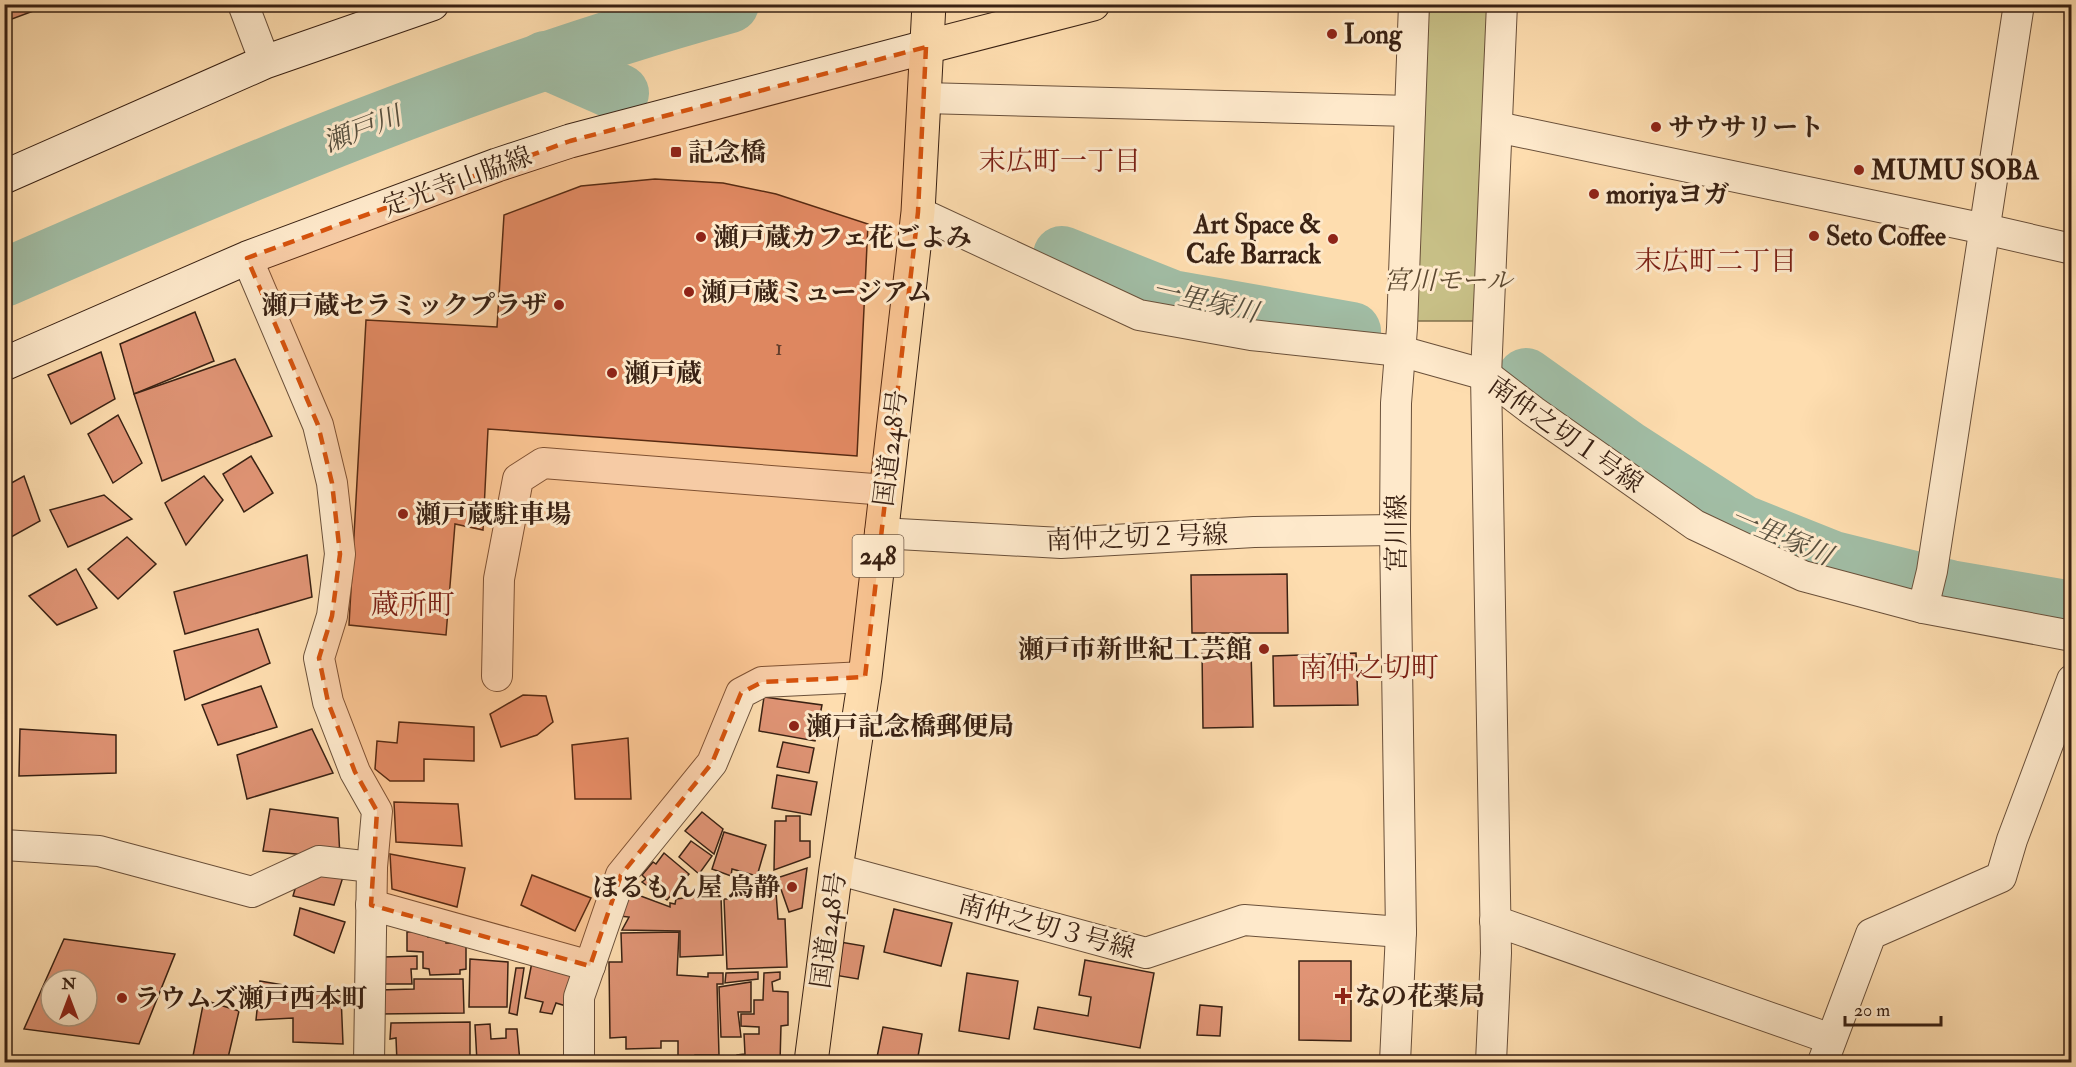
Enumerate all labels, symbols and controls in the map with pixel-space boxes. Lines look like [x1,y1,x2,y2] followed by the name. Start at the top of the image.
[1344,19,1403,52] place label: Long
[1325,27,1339,41] marker: Long
[318,98,409,159] water label: 瀬戸川
[1668,112,1824,144] place label: サウサリート
[1649,120,1663,134] marker: サウサリート
[688,137,766,169] place label: 記念橋
[379,140,536,224] street label: 定光寺山脇線
[669,145,683,159] marker: 記念橋
[979,145,1141,178] district label: 末広町一丁目
[1870,155,2040,187] place label: MUMU SOBA
[1852,163,1866,177] marker: MUMU SOBA
[1606,179,1729,212] place label: moriyaヨガ
[1587,187,1601,201] marker: moriyaヨガ
[1186,209,1322,271] place label: Art Space & Cafe Barrack
[1826,221,1946,253] place label: Seto Coffee
[713,222,972,254] place label: 瀬戸蔵カフェ花ごよみ
[1807,229,1821,243] marker: Seto Coffee
[694,230,708,244] marker: 瀬戸蔵カフェ花ごよみ
[1326,232,1340,246] marker: Art Space & Cafe Barrack
[1635,245,1797,278] district label: 末広町二丁目
[1384,265,1515,297] park label: 宮川モール
[1149,273,1264,330] water label: 一里塚川
[701,277,932,309] place label: 瀬戸蔵ミュージアム
[682,285,696,299] marker: 瀬戸蔵ミュージアム
[262,290,547,322] place label: 瀬戸蔵セラミックプラザ
[552,298,566,312] marker: 瀬戸蔵セラミックプラザ
[775,334,783,362] house number: 1
[624,358,702,390] place label: 瀬戸蔵
[605,366,619,380] marker: 瀬戸蔵
[1482,370,1649,500] street label: 南仲之切１号線
[868,388,914,508] street label: 国道248号
[1381,494,1413,572] street label: 宮川線
[415,499,571,531] place label: 瀬戸蔵駐車場
[1725,500,1840,574] water label: 一里塚川
[396,507,410,521] marker: 瀬戸蔵駐車場
[1046,519,1229,557] street label: 南仲之切２号線
[852,535,904,577] road number: 248
[371,588,455,623] district label: 蔵所町
[1018,634,1252,666] place label: 瀬戸市新世紀工芸館
[1257,642,1271,656] marker: 瀬戸市新世紀工芸館
[1299,651,1439,686] district label: 南仲之切町
[806,711,1014,743] place label: 瀬戸記念橋郵便局
[787,719,801,733] marker: 瀬戸記念橋郵便局
[805,870,853,990] street label: 国道248号
[593,872,781,904] place label: ほるもん屋 鳥静
[785,880,799,894] marker: ほるもん屋 鳥静
[955,888,1139,966] street label: 南仲之切３号線
[39,968,99,1028] north arrow
[61,974,77,994] text: N
[1355,981,1485,1013] place label: なの花薬局
[134,983,368,1015] place label: ラウムズ瀬戸西本町
[1336,989,1350,1003] marker: なの花薬局
[1845,989,1941,1027] scale bar
[115,991,129,1005] marker: ラウムズ瀬戸西本町
[1854,999,1890,1022] text: 20 m

